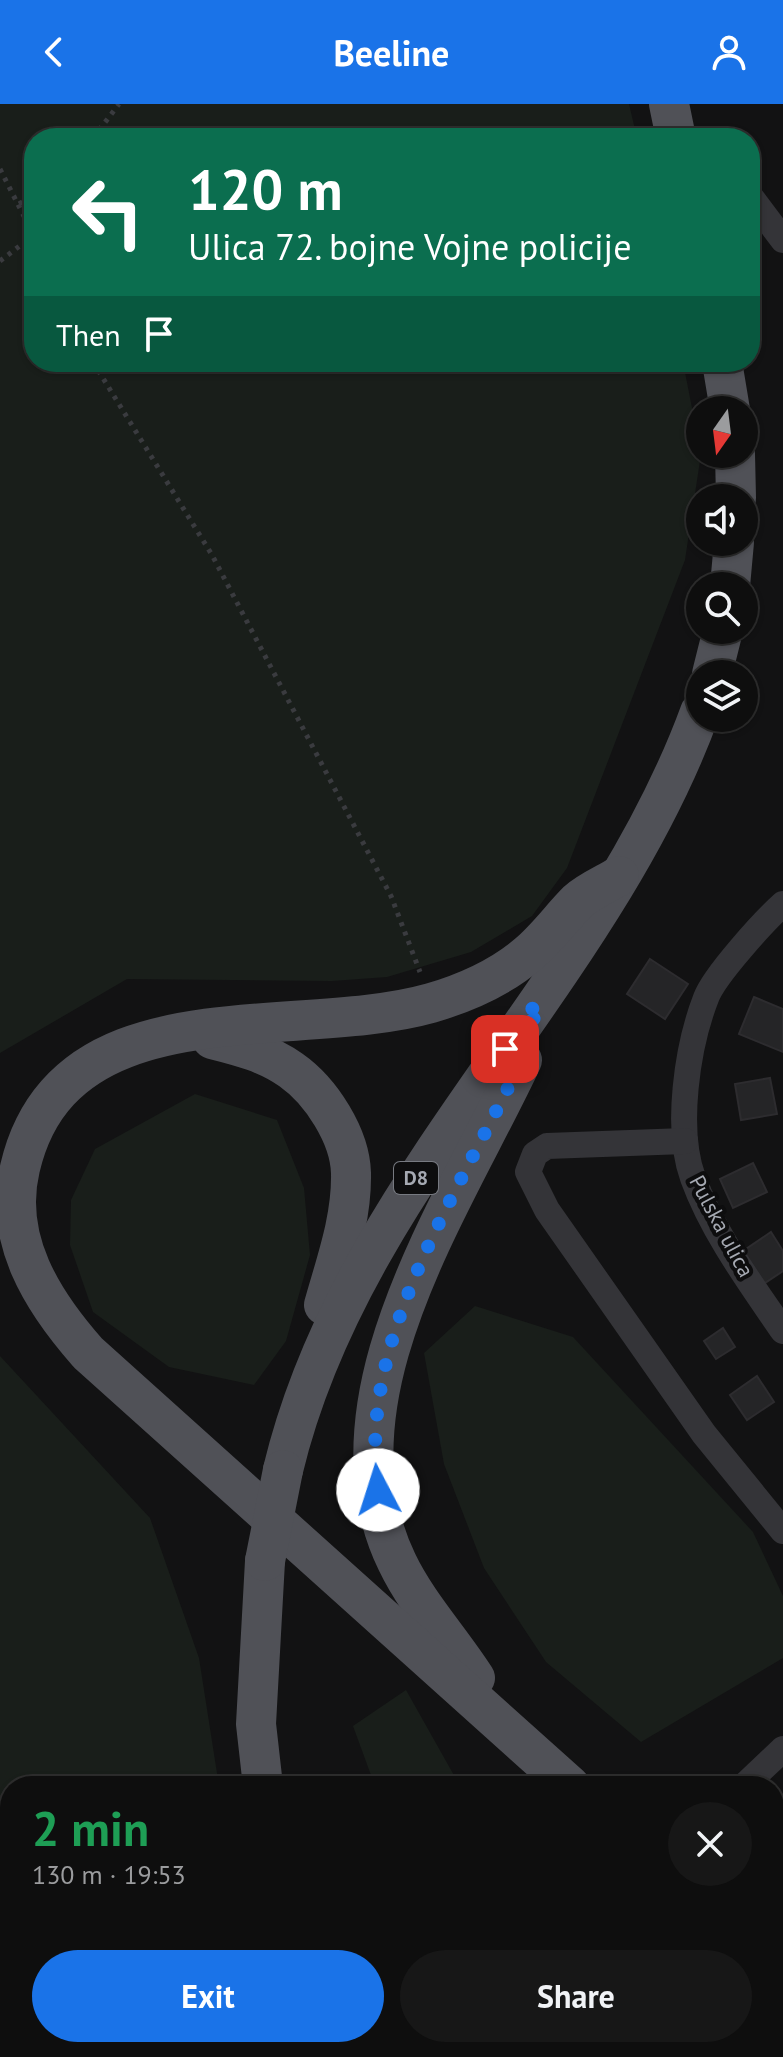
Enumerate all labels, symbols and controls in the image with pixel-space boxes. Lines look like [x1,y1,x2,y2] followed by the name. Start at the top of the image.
[334,29,449,76] text: Beeline
[32,30,76,74] icon: back
[707,30,751,74] icon: person
[188,153,343,225] text: 120 m
[56,160,160,264] icon: left
[188,223,632,270] text: Ulica 72. bojne Vojne policije
[137,312,181,356] icon: arrive
[56,315,121,354] text: Then
[686,396,758,468] north arrow
[686,396,758,732] map controls
[686,484,758,556] button: sound
[686,572,758,644] button: search
[686,660,758,732] button: layers
[471,1015,539,1083] pin
[483,1027,527,1071] icon: arrive
[394,1162,438,1194] road number: D8
[683,1170,761,1282] street label: Pulska ulica
[336,1448,420,1532] position arrow
[32,1797,149,1859] text: 2 min
[668,1802,752,1886] button: close
[32,1858,186,1891] text: 130 m · 19:53
[32,1950,384,2042] button: Exit
[400,1950,752,2042] button: Share

